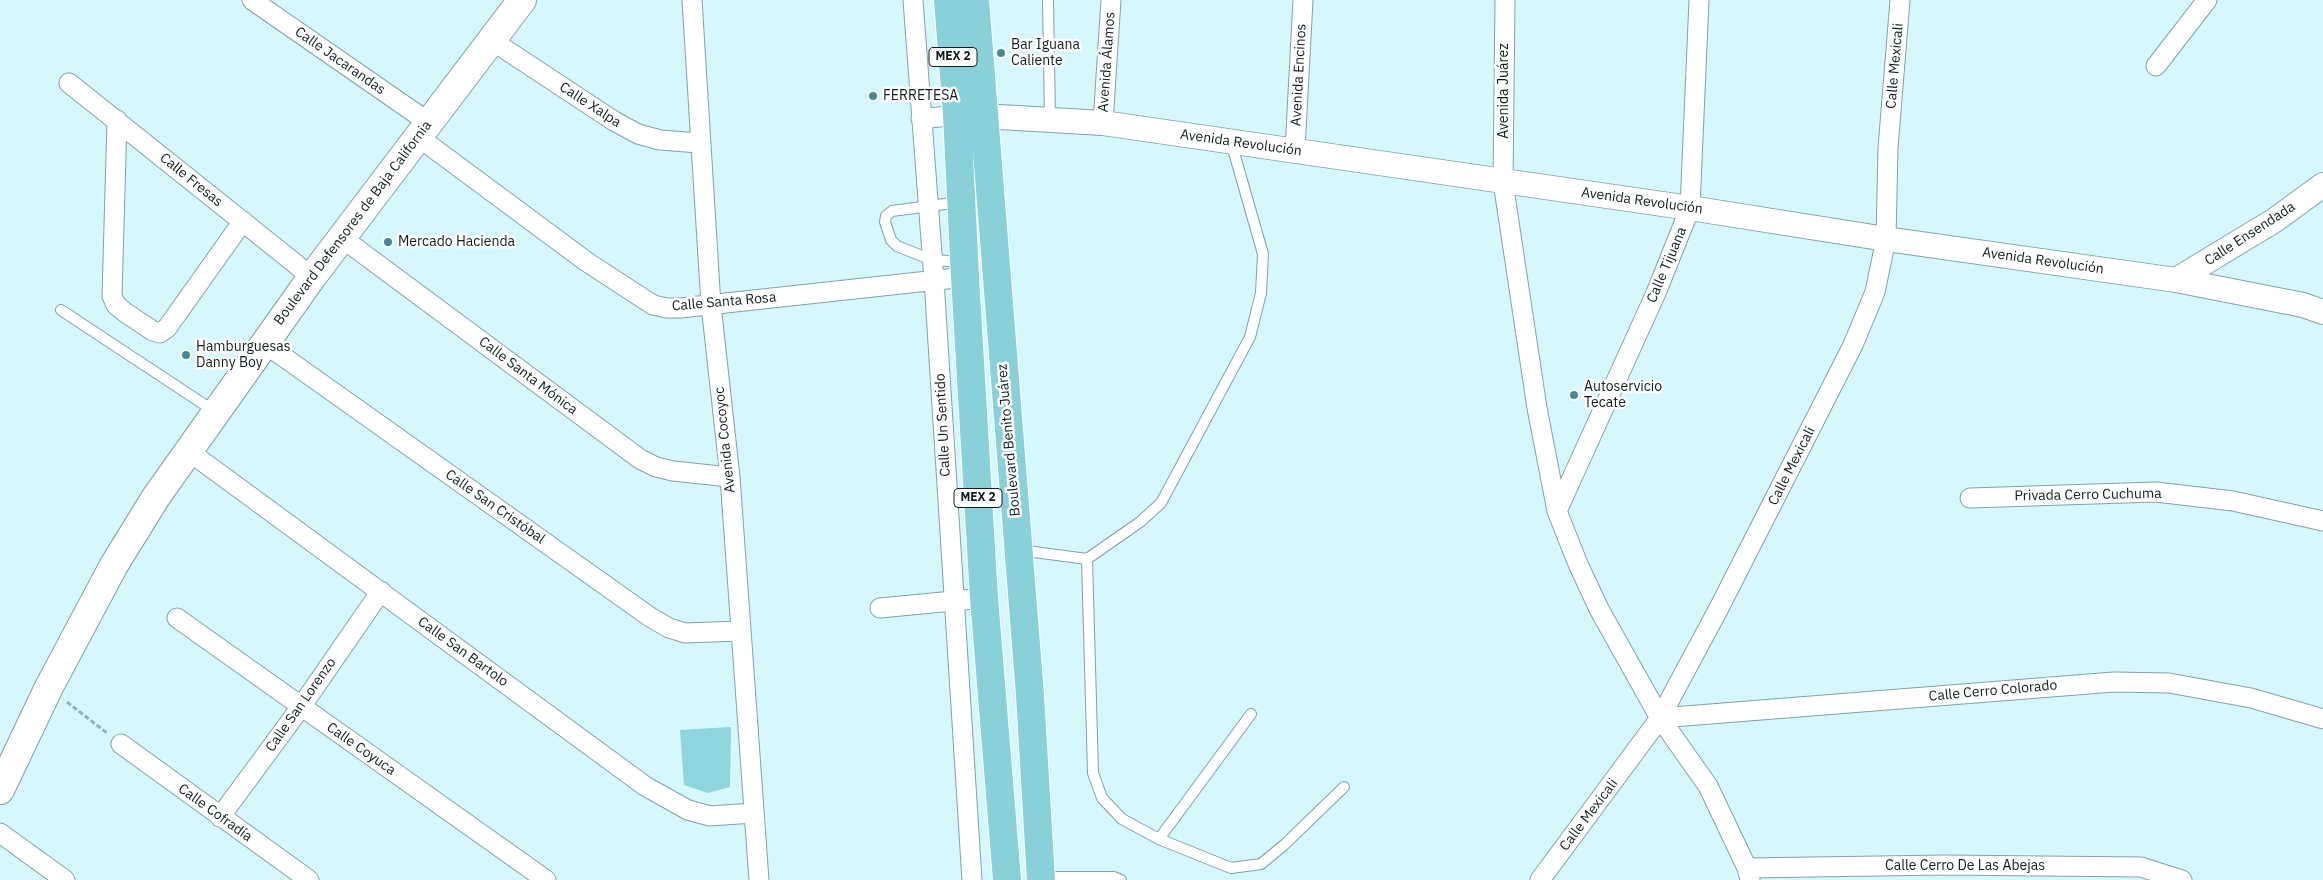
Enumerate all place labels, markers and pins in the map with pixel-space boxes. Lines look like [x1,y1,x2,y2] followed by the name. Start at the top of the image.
[1011,37,1080,70] place label: Bar Iguana Caliente
[995,47,1007,59] marker: Bar Iguana Caliente
[883,88,958,104] place label: FERRETESA
[867,90,879,102] marker: FERRETESA
[398,234,515,250] place label: Mercado Hacienda
[382,236,394,248] marker: Mercado Hacienda
[196,339,291,372] place label: Hamburguesas Danny Boy
[180,349,192,361] marker: Hamburguesas Danny Boy
[1584,379,1662,412] place label: Autoservicio Tecate
[1568,389,1580,401] marker: Autoservicio Tecate

